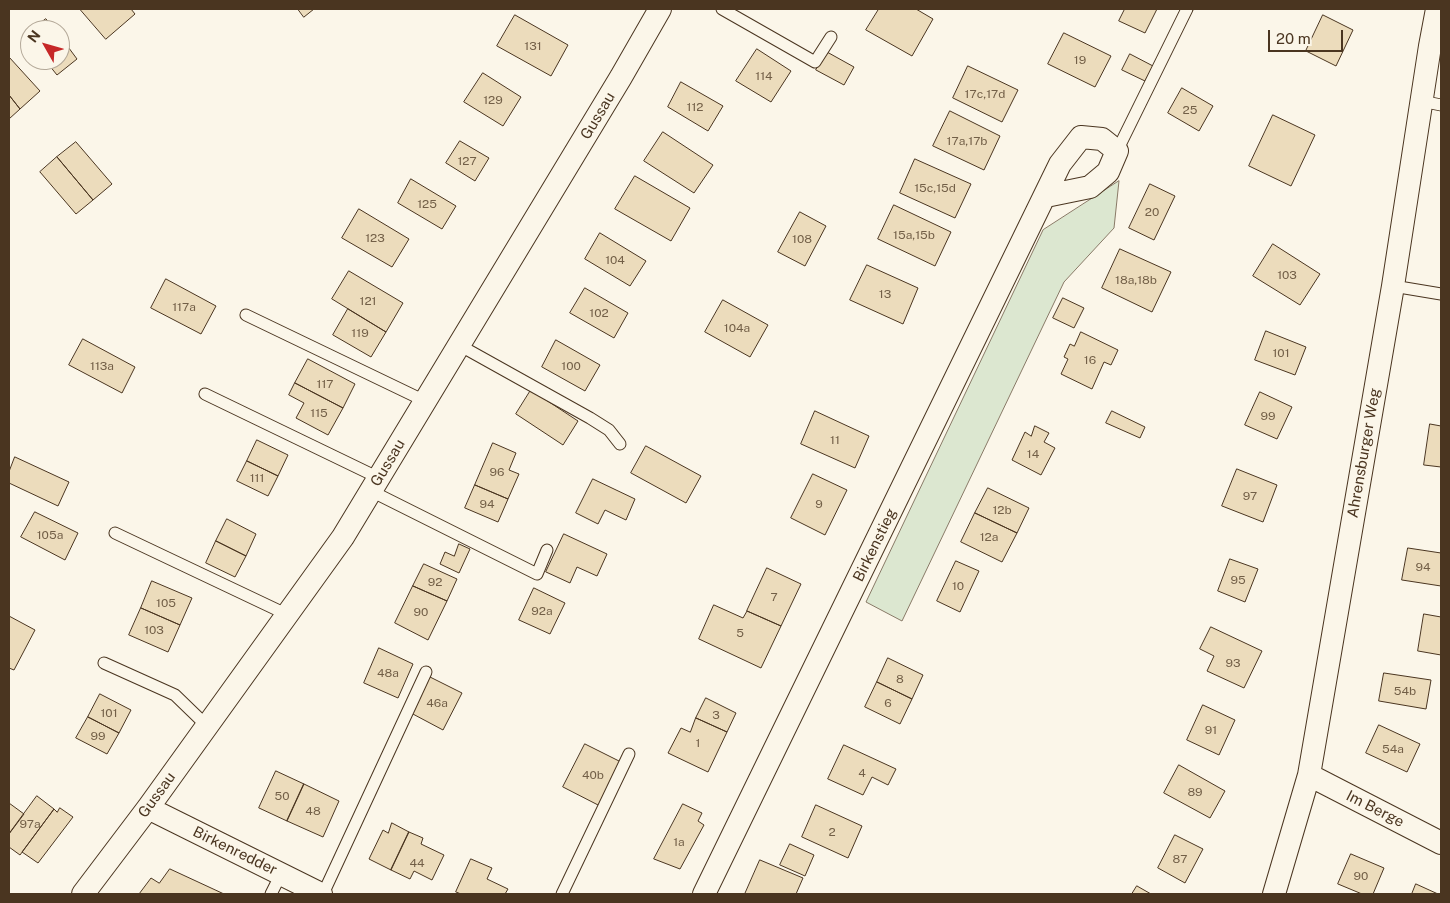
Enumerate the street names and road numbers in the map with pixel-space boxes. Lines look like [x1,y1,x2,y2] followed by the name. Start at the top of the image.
[577,89,619,143] street label: Gussau
[1344,387,1384,519] street label: Ahrensburger Weg
[367,436,409,490] street label: Gussau
[849,505,901,585] street label: Birkenstieg
[134,769,180,821] street label: Gussau
[1343,787,1407,831] street label: Im Berge
[190,823,280,879] street label: Birkenredder

